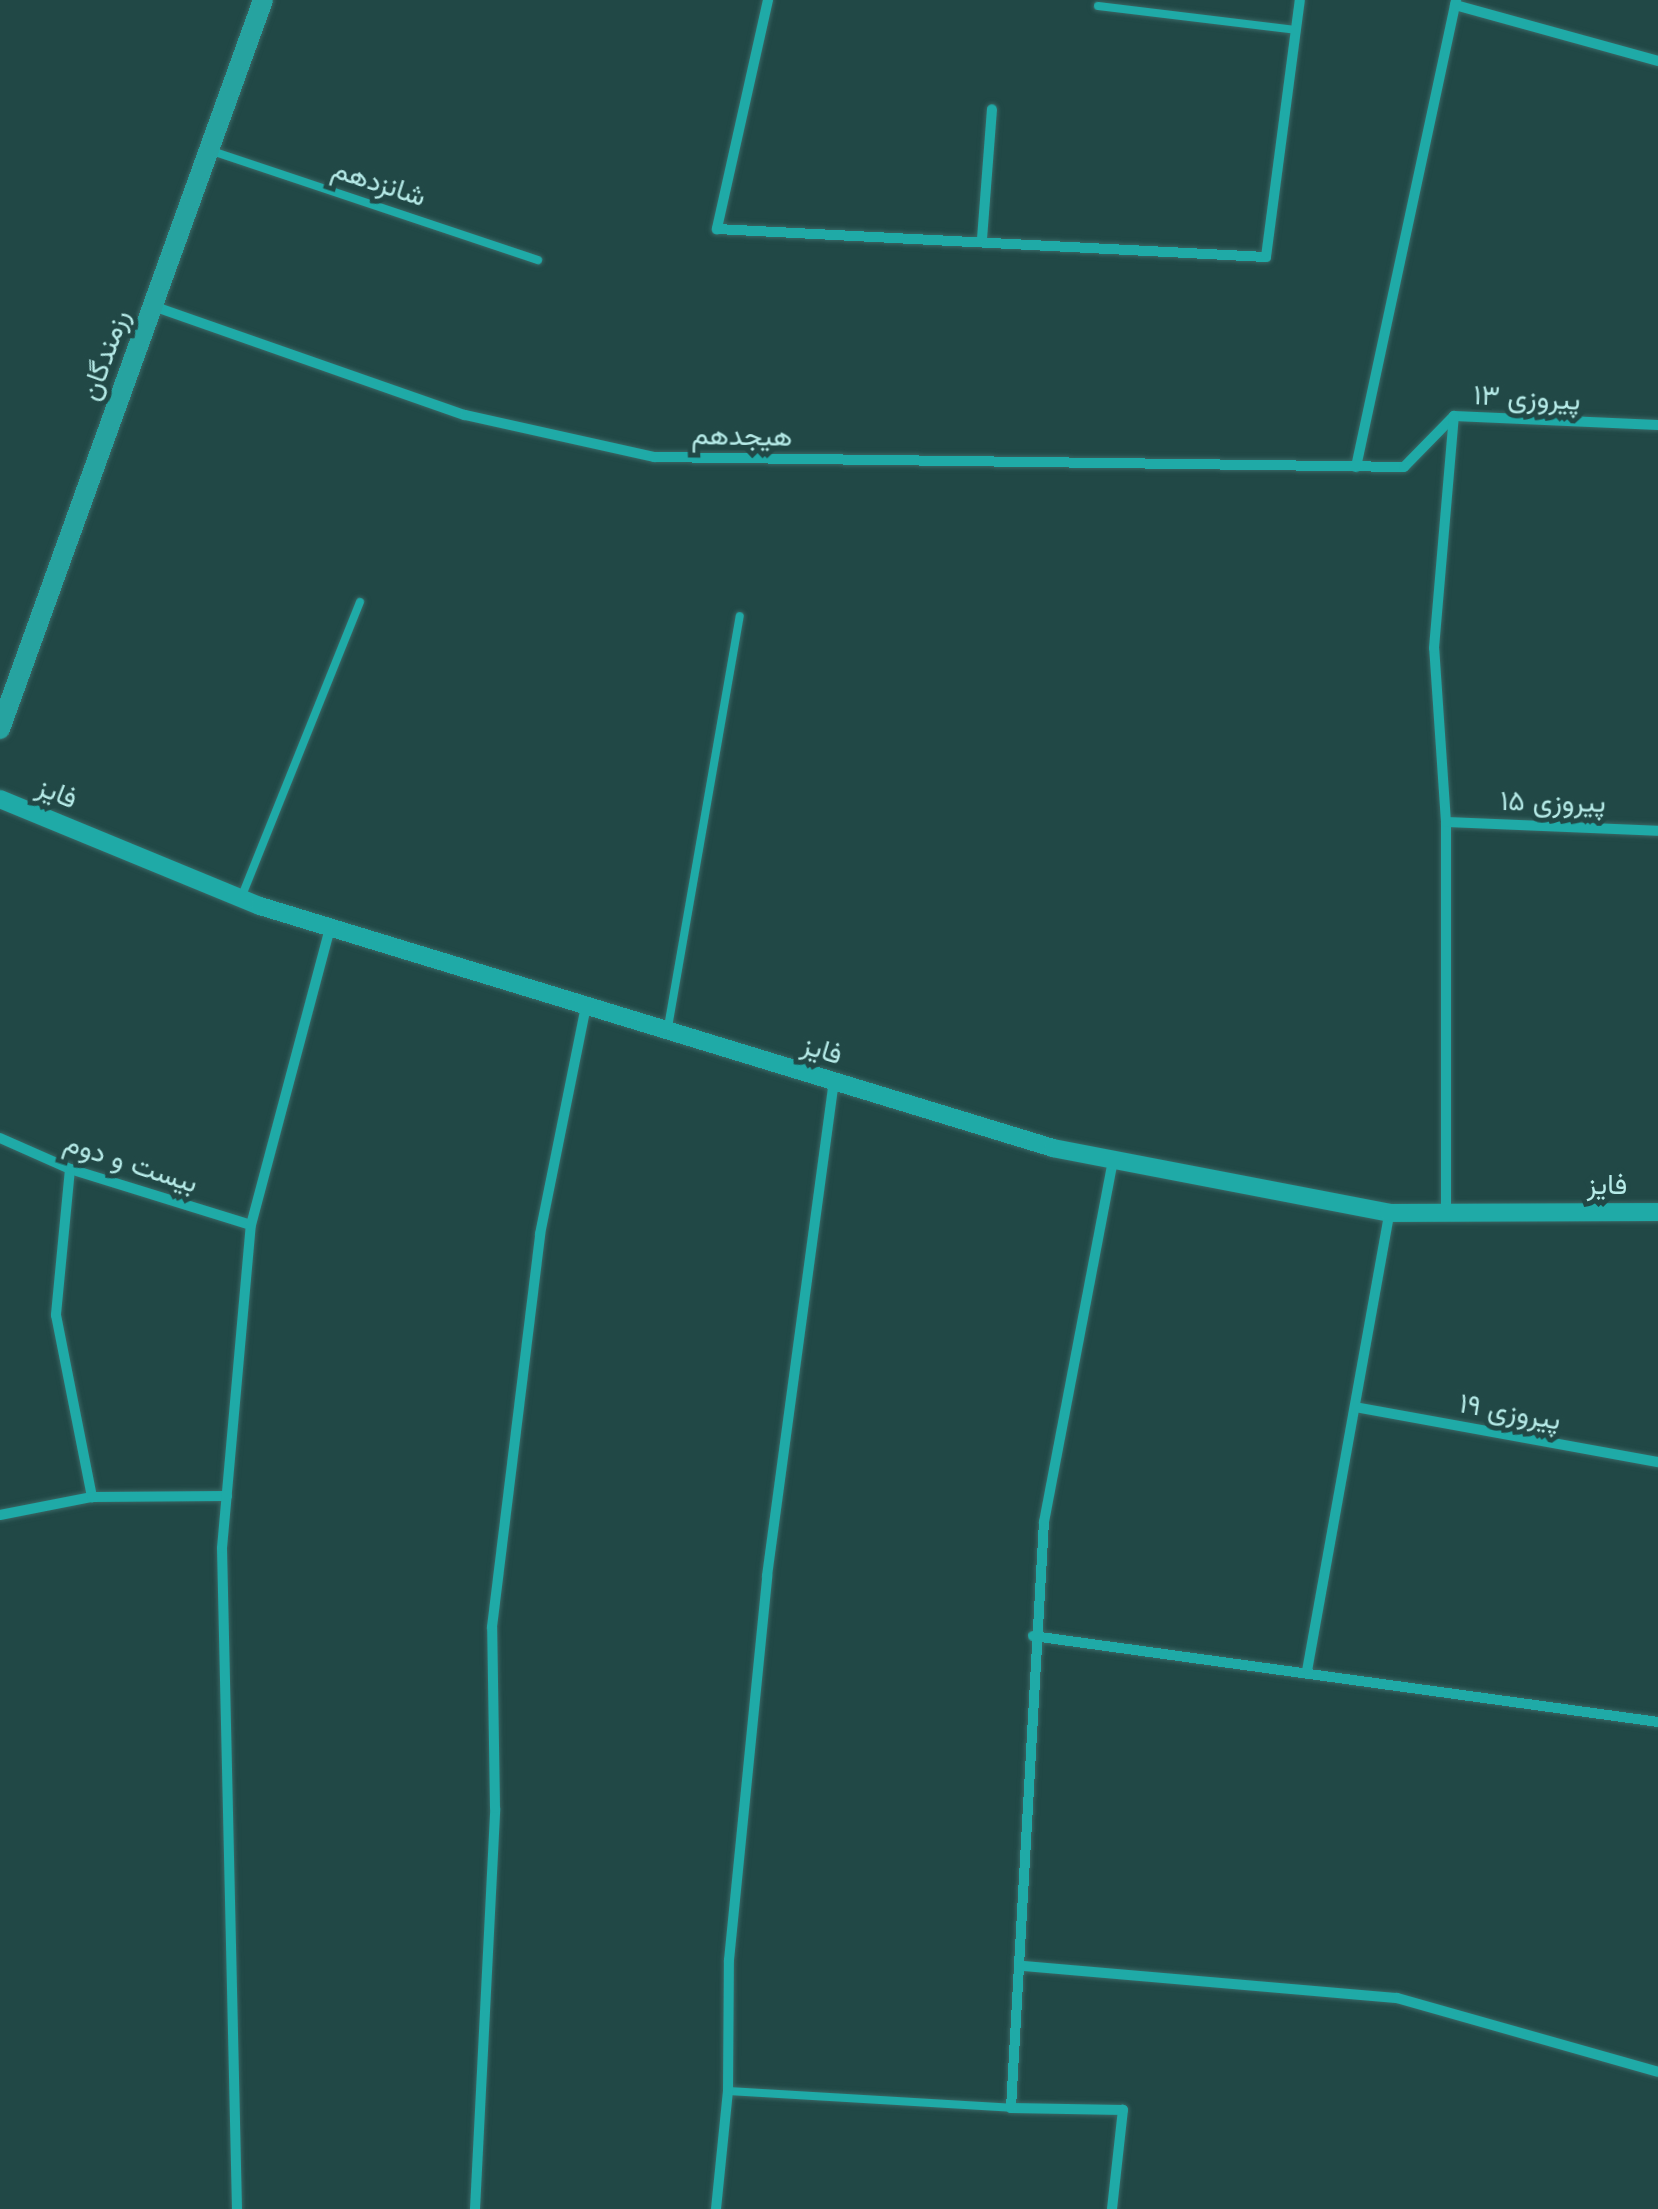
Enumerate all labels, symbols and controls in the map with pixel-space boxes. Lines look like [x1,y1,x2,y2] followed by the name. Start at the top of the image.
[328,152,430,214] street label: شانزدهم
[73,305,137,405] street label: رزمندگان
[1473,378,1581,418] street label: پیروزی ۱۳
[691,418,793,454] street label: هیجدهم
[32,770,82,816] street label: فایز
[1500,784,1606,820] street label: پیروزی ۱۵
[798,1028,846,1072] street label: فایز
[60,1126,202,1200] street label: بیست و دوم
[1587,1168,1627,1202] street label: فایز
[1457,1387,1563,1437] street label: پیروزی ۱۹

